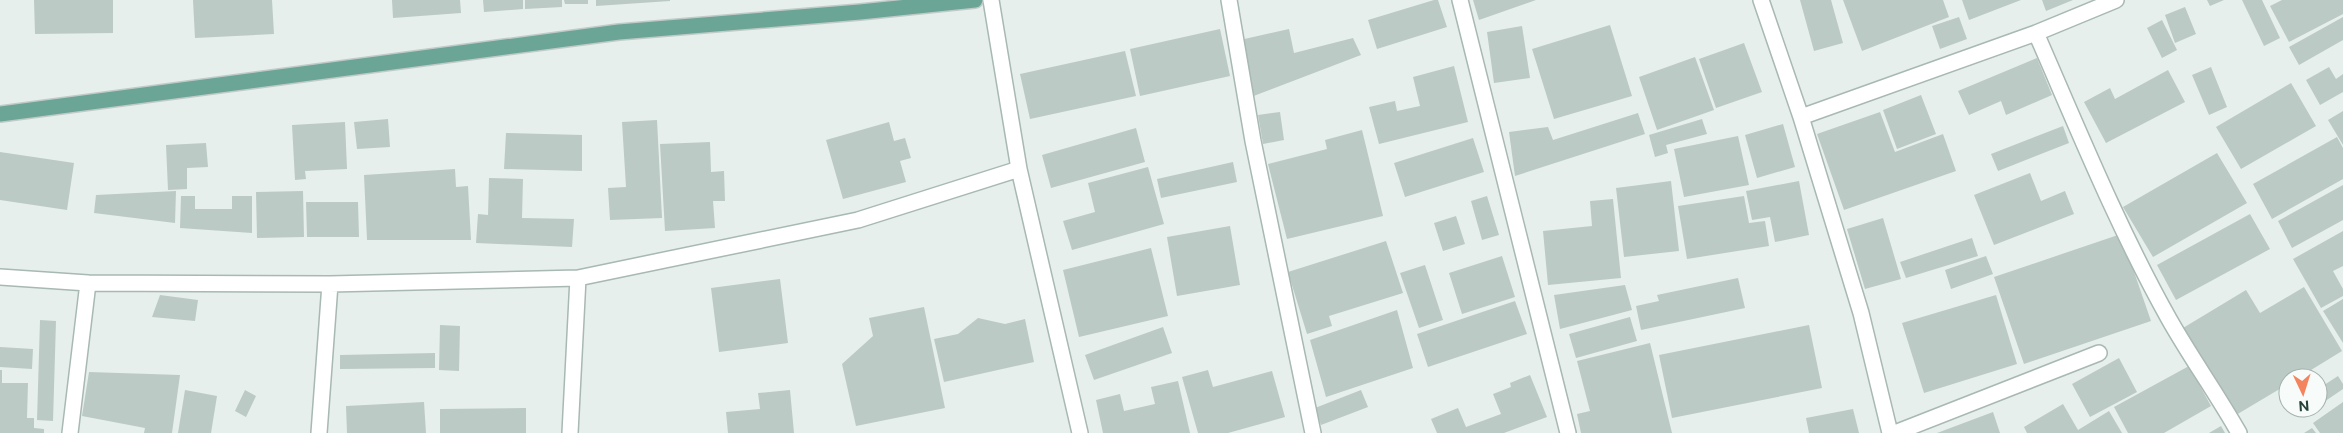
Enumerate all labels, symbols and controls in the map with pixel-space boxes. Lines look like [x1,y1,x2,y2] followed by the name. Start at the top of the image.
[2278,368,2328,418] north arrow
[2298,398,2310,414] text: N

